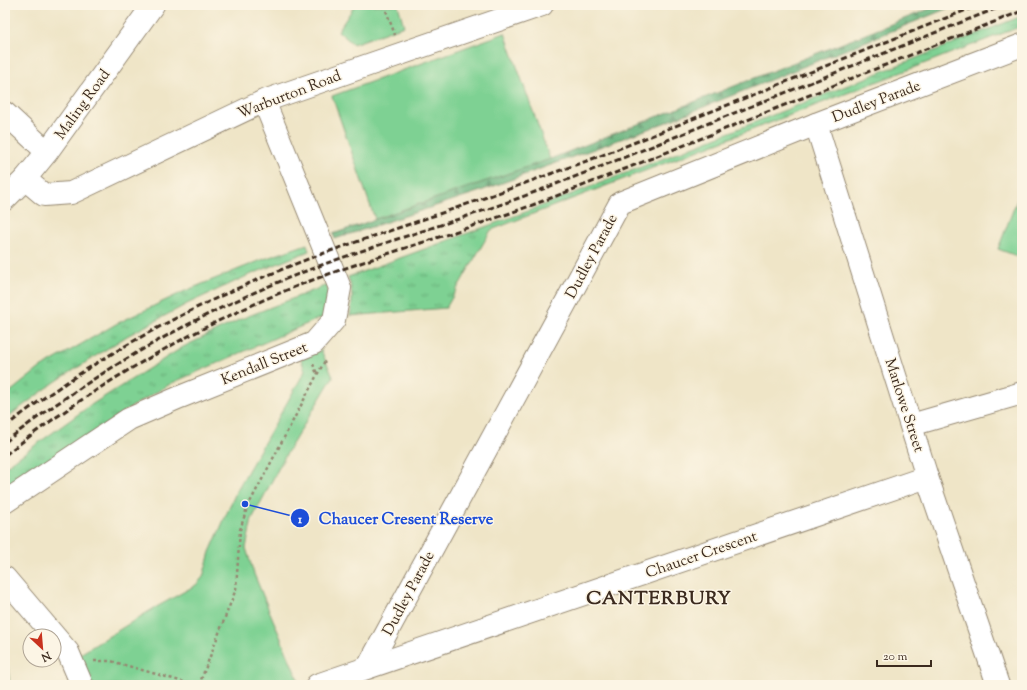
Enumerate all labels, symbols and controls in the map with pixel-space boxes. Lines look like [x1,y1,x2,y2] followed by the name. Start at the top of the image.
[51,65,116,144] street label: Maling Road
[235,66,345,125] street label: Warburton Road
[829,76,924,129] street label: Dudley Parade
[561,211,623,303] street label: Dudley Parade
[218,337,311,391] street label: Kendall Street
[879,356,929,455] street label: Marlowe Street
[290,504,501,532] callout: Chaucer Cresent Reserve
[319,509,494,532] text: Chaucer Cresent Reserve
[297,511,303,529] text: 1
[643,526,760,584] street label: Chaucer Crescent
[378,548,440,640] street label: Dudley Parade
[586,586,732,613] district label: CANTERBURY
[22,628,62,668] north arrow
[877,642,931,668] scale bar
[38,647,54,665] text: N
[883,648,908,666] text: 20 m

